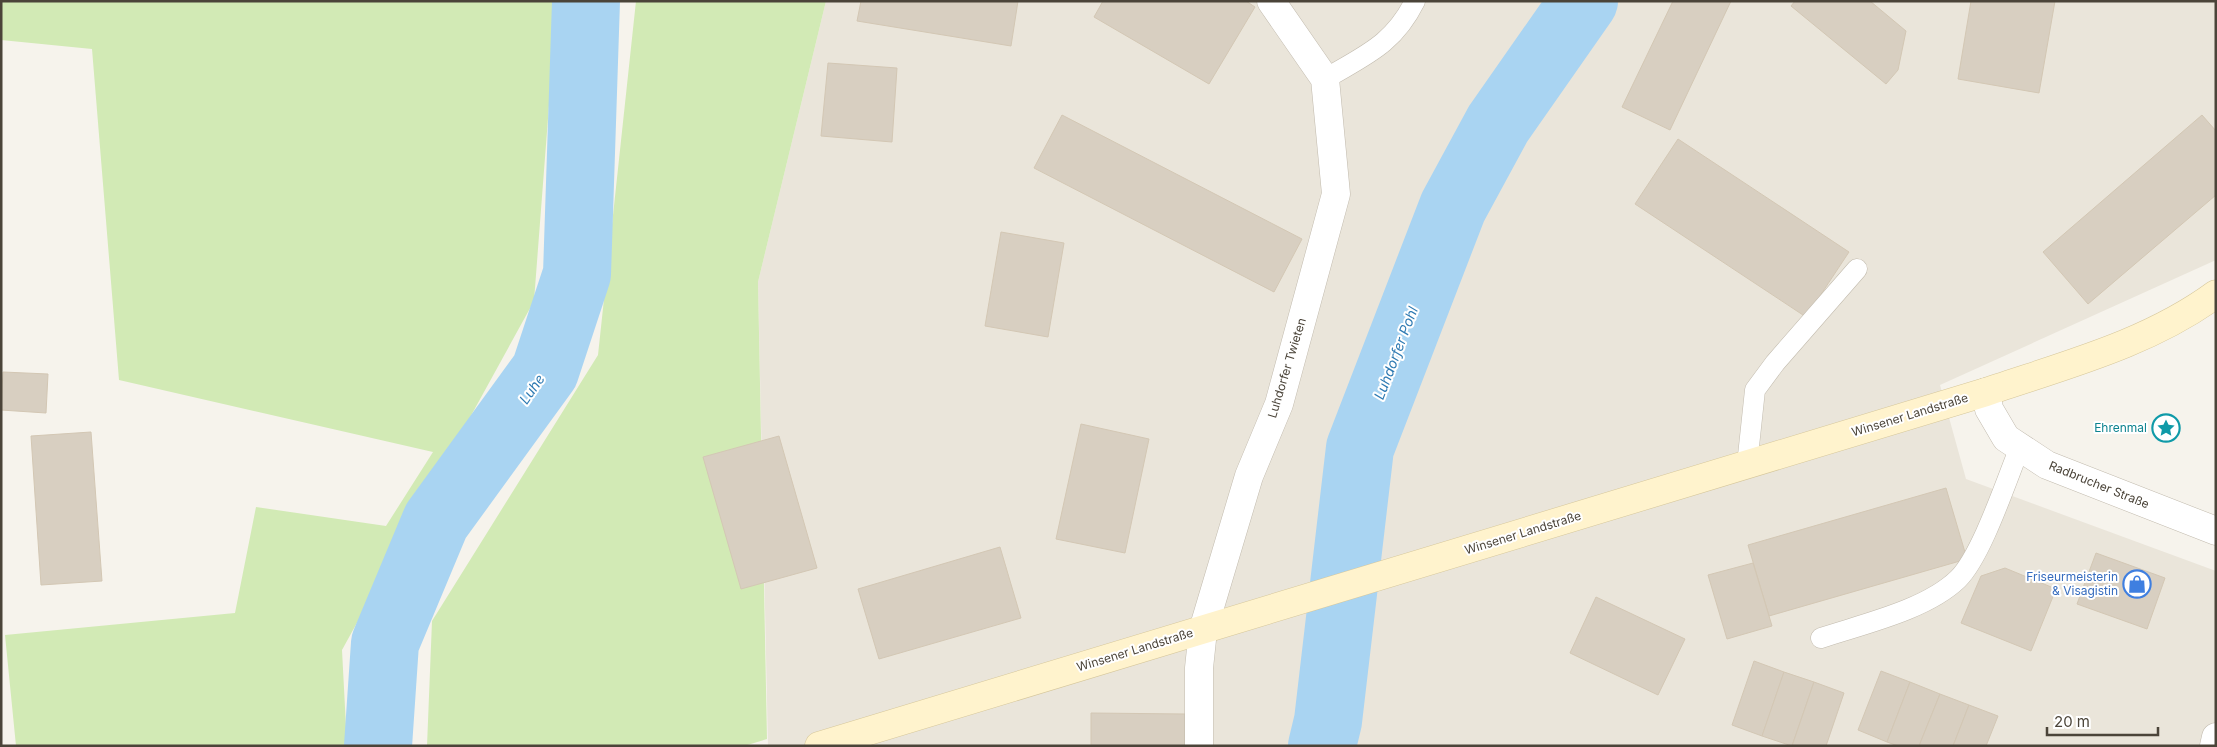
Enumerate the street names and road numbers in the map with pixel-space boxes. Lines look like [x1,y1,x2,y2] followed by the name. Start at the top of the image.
[1264,316,1309,420] street label: Luhdorfer Twieten
[1850,390,1970,439] street label: Winsener Landstraße
[2047,458,2152,511] street label: Radbrucher Straße
[1463,508,1583,557] street label: Winsener Landstraße
[1075,625,1195,674] street label: Winsener Landstraße

